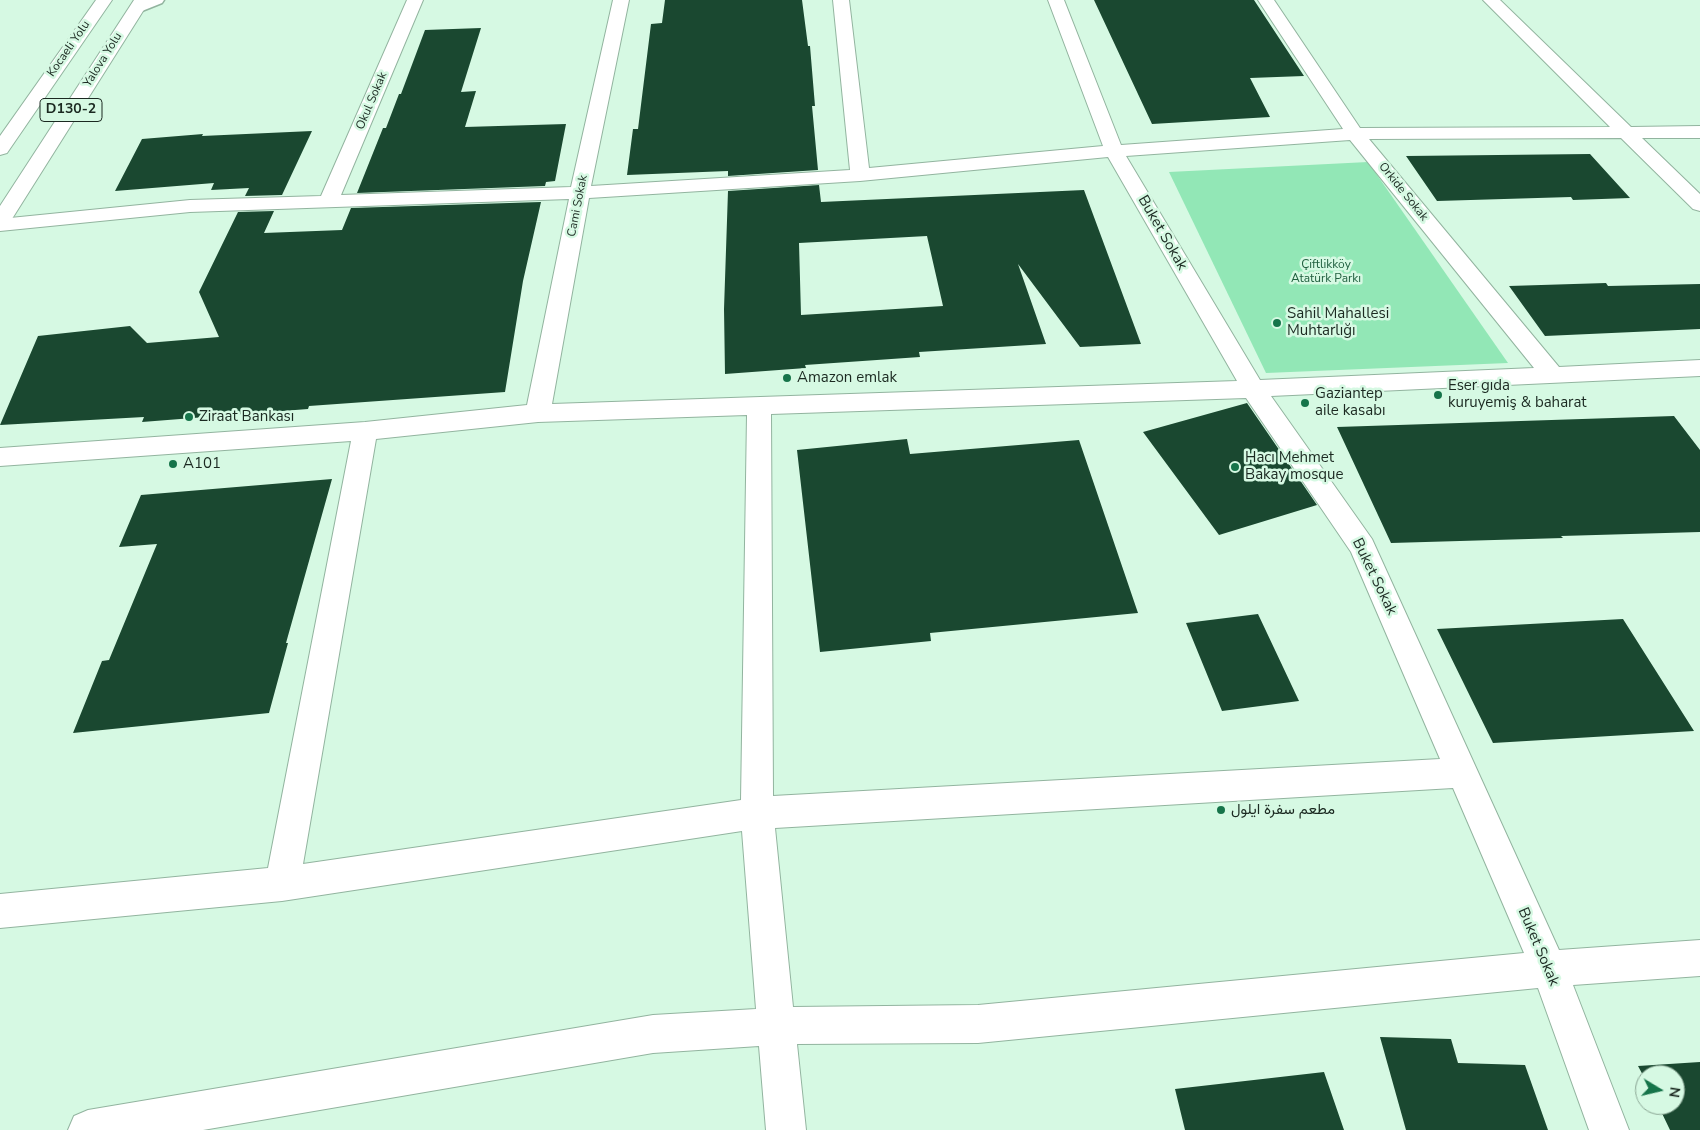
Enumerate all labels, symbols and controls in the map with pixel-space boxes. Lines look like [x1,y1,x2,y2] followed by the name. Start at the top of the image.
[44,18,94,80] street label: Kocaeli̇ Yolu
[81,30,125,90] street label: Yalova Yolu
[353,70,391,132] street label: Okul Sokak
[40,98,102,122] road number: D130-2
[1375,160,1431,224] street label: Orkide Sokak
[565,174,591,238] street label: Cami Sokak
[1133,192,1191,274] street label: Buket Sokak
[1291,258,1361,286] park label: Çiftlikköy Atatürk Parkı
[1287,305,1389,340] place label: Sahil Mahallesi Muhtarlığı
[1271,317,1283,329] marker: Sahil Mahallesi Muhtarlığı
[797,369,897,387] place label: Amazon emlak
[781,372,793,384] marker: Amazon emlak
[1448,377,1587,412] place label: Eser gıda kuruyemiş & baharat
[1315,385,1385,420] place label: Gaziantep aile kasabı
[1432,389,1444,401] marker: Eser gıda kuruyemiş & baharat
[1299,397,1311,409] marker: Gaziantep aile kasabı
[199,408,294,426] place label: Ziraat Bankası
[183,411,195,423] marker: Ziraat Bankası
[1245,449,1343,484] place label: Hacı Mehmet Bakay mosque
[183,455,221,473] place label: A101
[167,458,179,470] marker: A101
[1229,461,1241,473] marker: Hacı Mehmet Bakay mosque
[1348,536,1400,618] street label: Buket Sokak
[1231,801,1335,819] place label: مطعم سفرة ايلول
[1215,804,1227,816] marker: مطعم سفرة ايلول
[1513,905,1563,989] street label: Buket Sokak
[1635,1065,1685,1115] north arrow
[1664,1086,1685,1099] text: N

